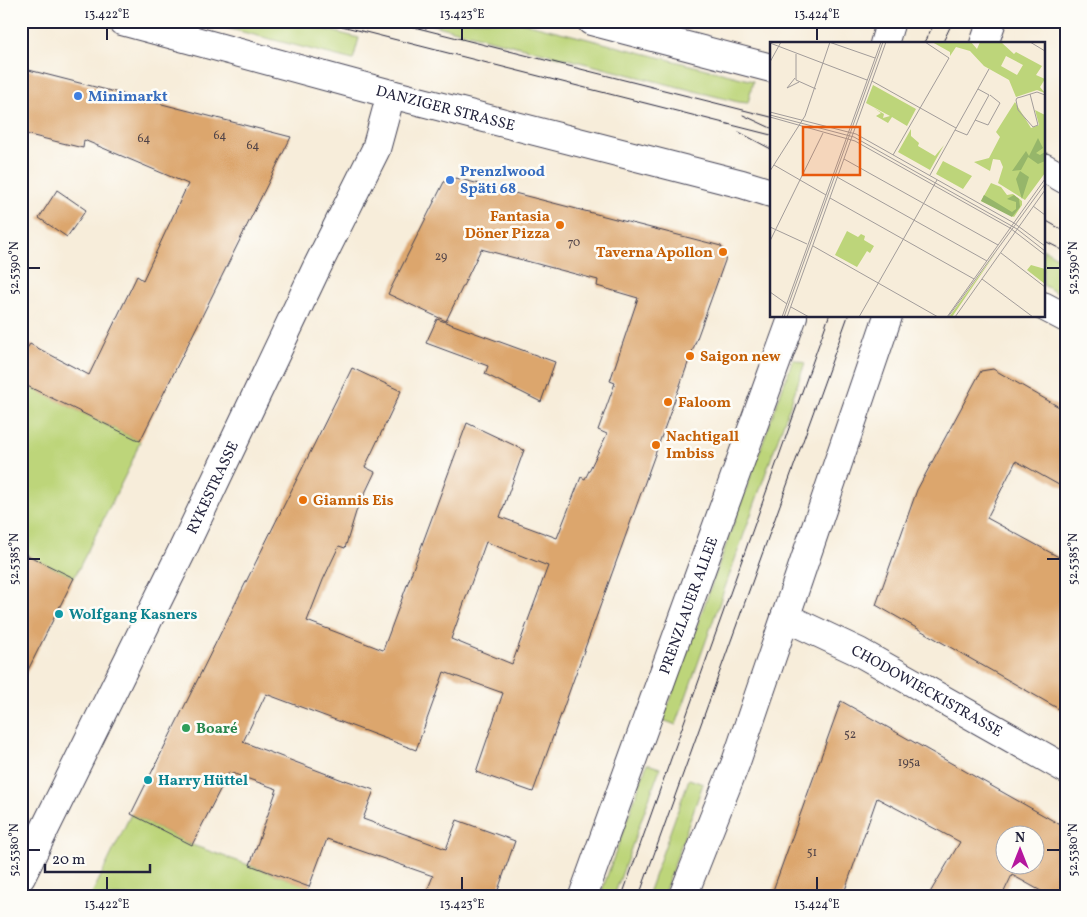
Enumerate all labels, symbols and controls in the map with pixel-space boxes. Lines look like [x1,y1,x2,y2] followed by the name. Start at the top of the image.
[84,7,130,23] text: 13.422°E
[440,7,484,23] text: 13.423°E
[794,7,840,23] text: 13.424°E
[770,42,1044,318] inset map
[373,81,517,137] street label: DANZIGER STRASSE
[88,87,168,108] place label: Minimarkt
[72,90,84,102] marker: Minimarkt
[214,128,226,144] house number: 64
[138,131,150,147] house number: 64
[247,138,259,154] house number: 64
[460,162,545,200] place label: Prenzlwood Späti 68
[444,174,456,186] marker: Prenzlwood Späti 68
[465,207,550,245] place label: Fantasia Döner Pizza
[554,219,566,231] marker: Fantasia Döner Pizza
[568,235,580,251] house number: 70
[7,241,23,295] text: 52.5390°N
[1066,241,1082,295] text: 52.5390°N
[596,243,713,264] place label: Taverna Apollon
[717,246,729,258] marker: Taverna Apollon
[435,249,447,265] house number: 29
[700,347,781,368] place label: Saigon new
[684,350,696,362] marker: Saigon new
[678,393,731,414] place label: Faloom
[662,396,674,408] marker: Faloom
[666,427,739,465] place label: Nachtigall Imbiss
[183,438,245,538] street label: RYKESTRASSE
[650,439,662,451] marker: Nachtigall Imbiss
[313,491,394,512] place label: Giannis Eis
[297,494,309,506] marker: Giannis Eis
[7,533,23,585] text: 52.5385°N
[1066,533,1082,585] text: 52.5385°N
[655,534,724,678] street label: PRENZLAUER ALLEE
[69,605,197,626] place label: Wolfgang Kasners
[53,608,65,620] marker: Wolfgang Kasners
[847,641,1006,743] street label: CHODOWIECKISTRASSE
[196,719,238,740] place label: Boaré
[180,722,192,734] marker: Boaré
[844,727,856,743] house number: 52
[898,755,920,771] house number: 195a
[158,771,248,792] place label: Harry Hüttel
[142,774,154,786] marker: Harry Hüttel
[7,823,23,877] text: 52.5380°N
[1066,823,1082,877] text: 52.5380°N
[994,824,1044,874] north arrow
[1015,829,1025,848] text: N
[45,842,150,874] scale bar
[807,845,817,861] house number: 51
[52,850,85,871] text: 20 m
[84,897,130,913] text: 13.422°E
[440,897,484,913] text: 13.423°E
[794,897,840,913] text: 13.424°E

